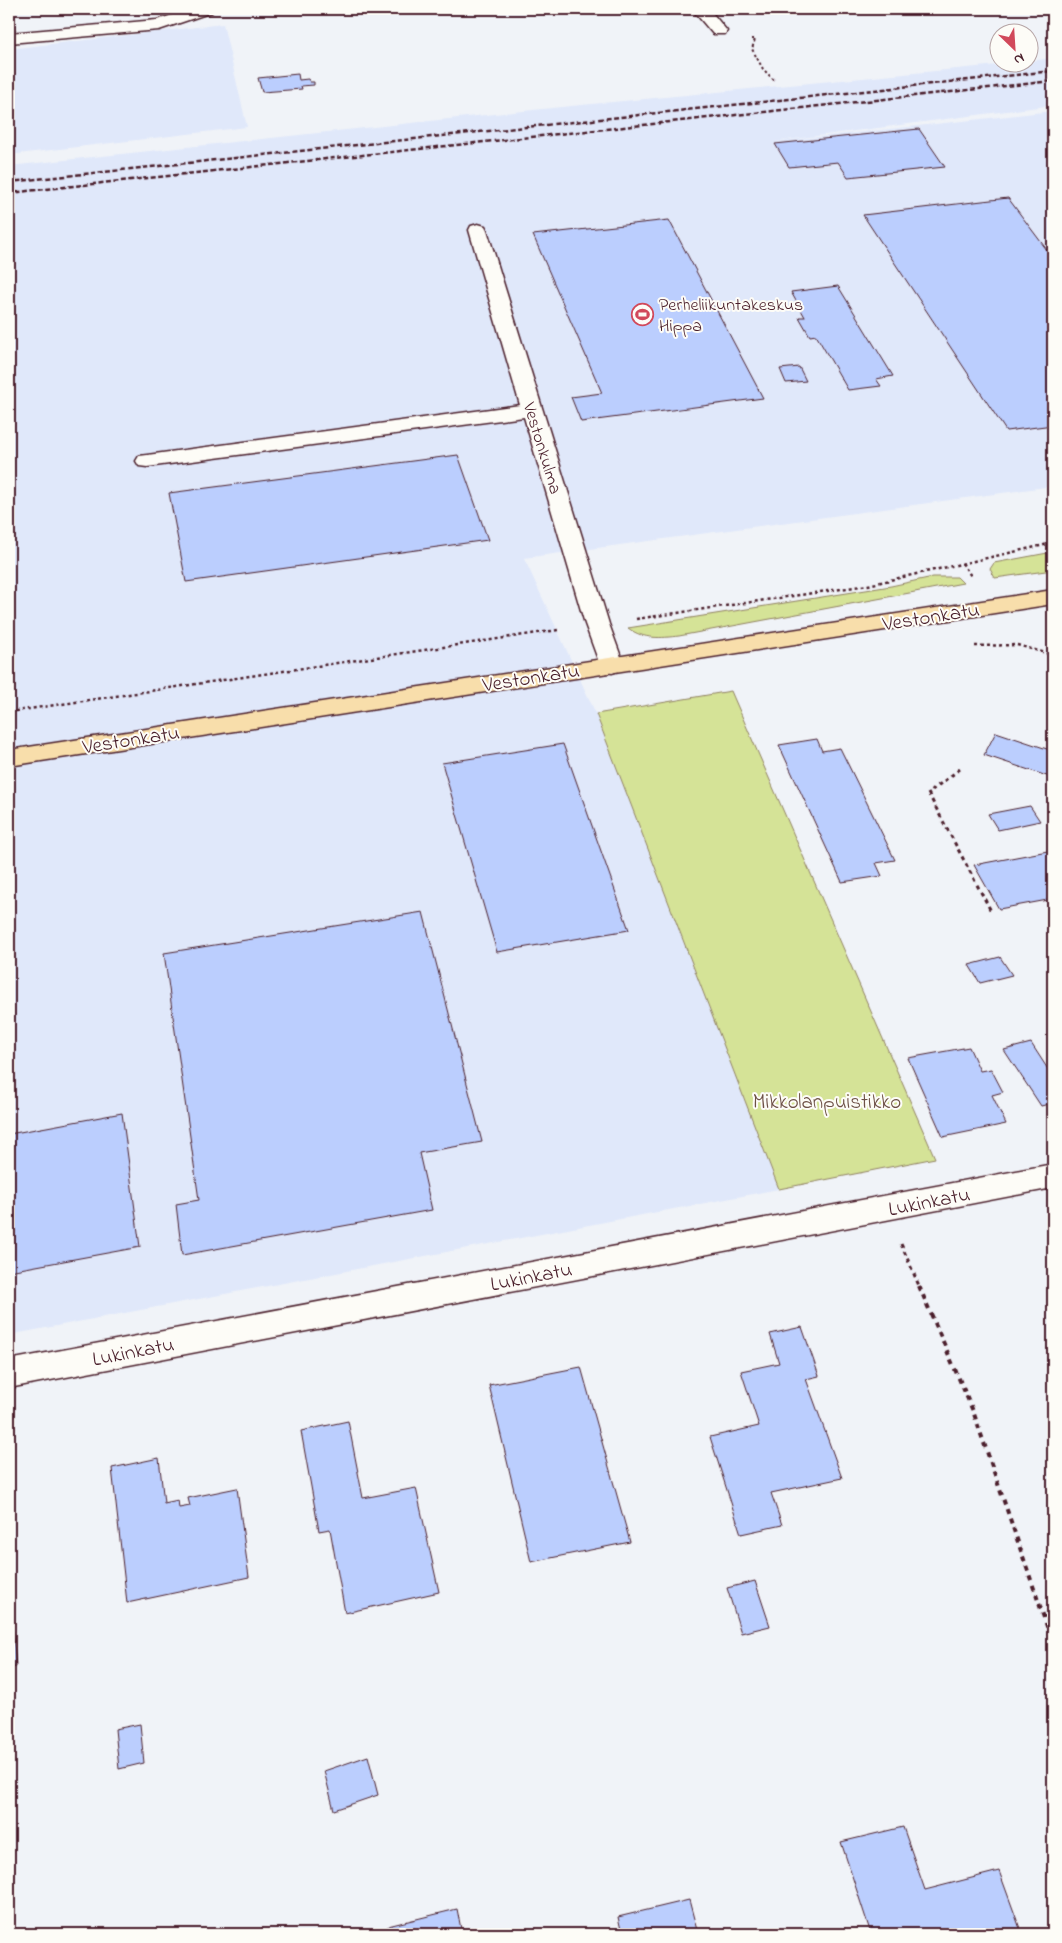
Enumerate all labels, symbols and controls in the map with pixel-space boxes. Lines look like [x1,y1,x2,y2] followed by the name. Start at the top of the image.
[990,22,1040,72] north arrow
[1010,47,1028,70] text: N
[659,293,803,340] place label: Perheliikuntakeskus Hippa
[631,302,655,326] sports icon: Perheliikuntakeskus Hippa
[515,398,567,498] street label: Vestonkulma
[880,595,982,641] street label: Vestonkatu
[480,656,582,702] street label: Vestonkatu
[80,718,182,764] street label: Vestonkatu
[753,1088,901,1118] park label: Mikkolanpuistikko
[886,1180,973,1226] street label: Lukinkatu
[488,1255,575,1301] street label: Lukinkatu
[90,1330,177,1376] street label: Lukinkatu

